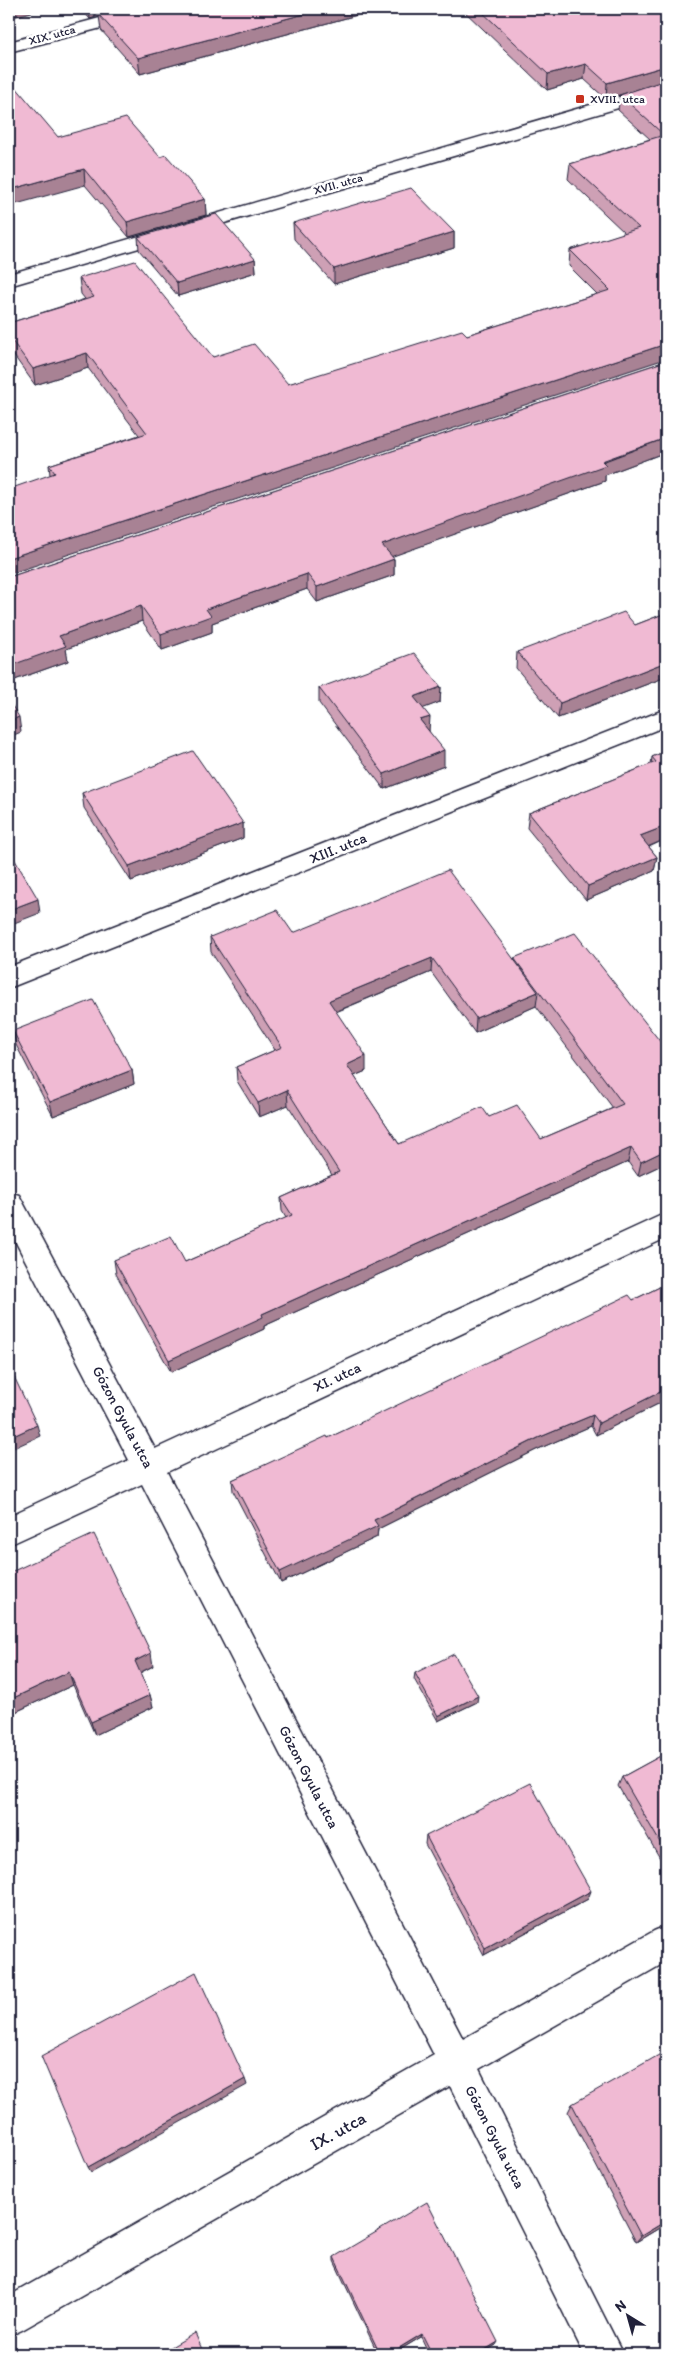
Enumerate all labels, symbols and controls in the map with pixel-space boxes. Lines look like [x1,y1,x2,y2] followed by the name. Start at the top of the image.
[27,22,77,48] street label: XIX. utca
[590,92,645,106] place label: XVIII. utca
[574,93,586,105] marker: XVIII. utca
[312,170,364,198] street label: XVII. utca
[307,828,370,868] street label: XIII. utca
[310,1358,364,1396] street label: XI. utca
[88,1363,158,1472] street label: Gózon Gyula utca
[275,1723,343,1832] street label: Gózon Gyula utca
[461,2083,529,2192] street label: Gózon Gyula utca
[306,2107,370,2155] street label: IX. utca
[602,2290,652,2340] north arrow
[612,2296,629,2316] text: N

